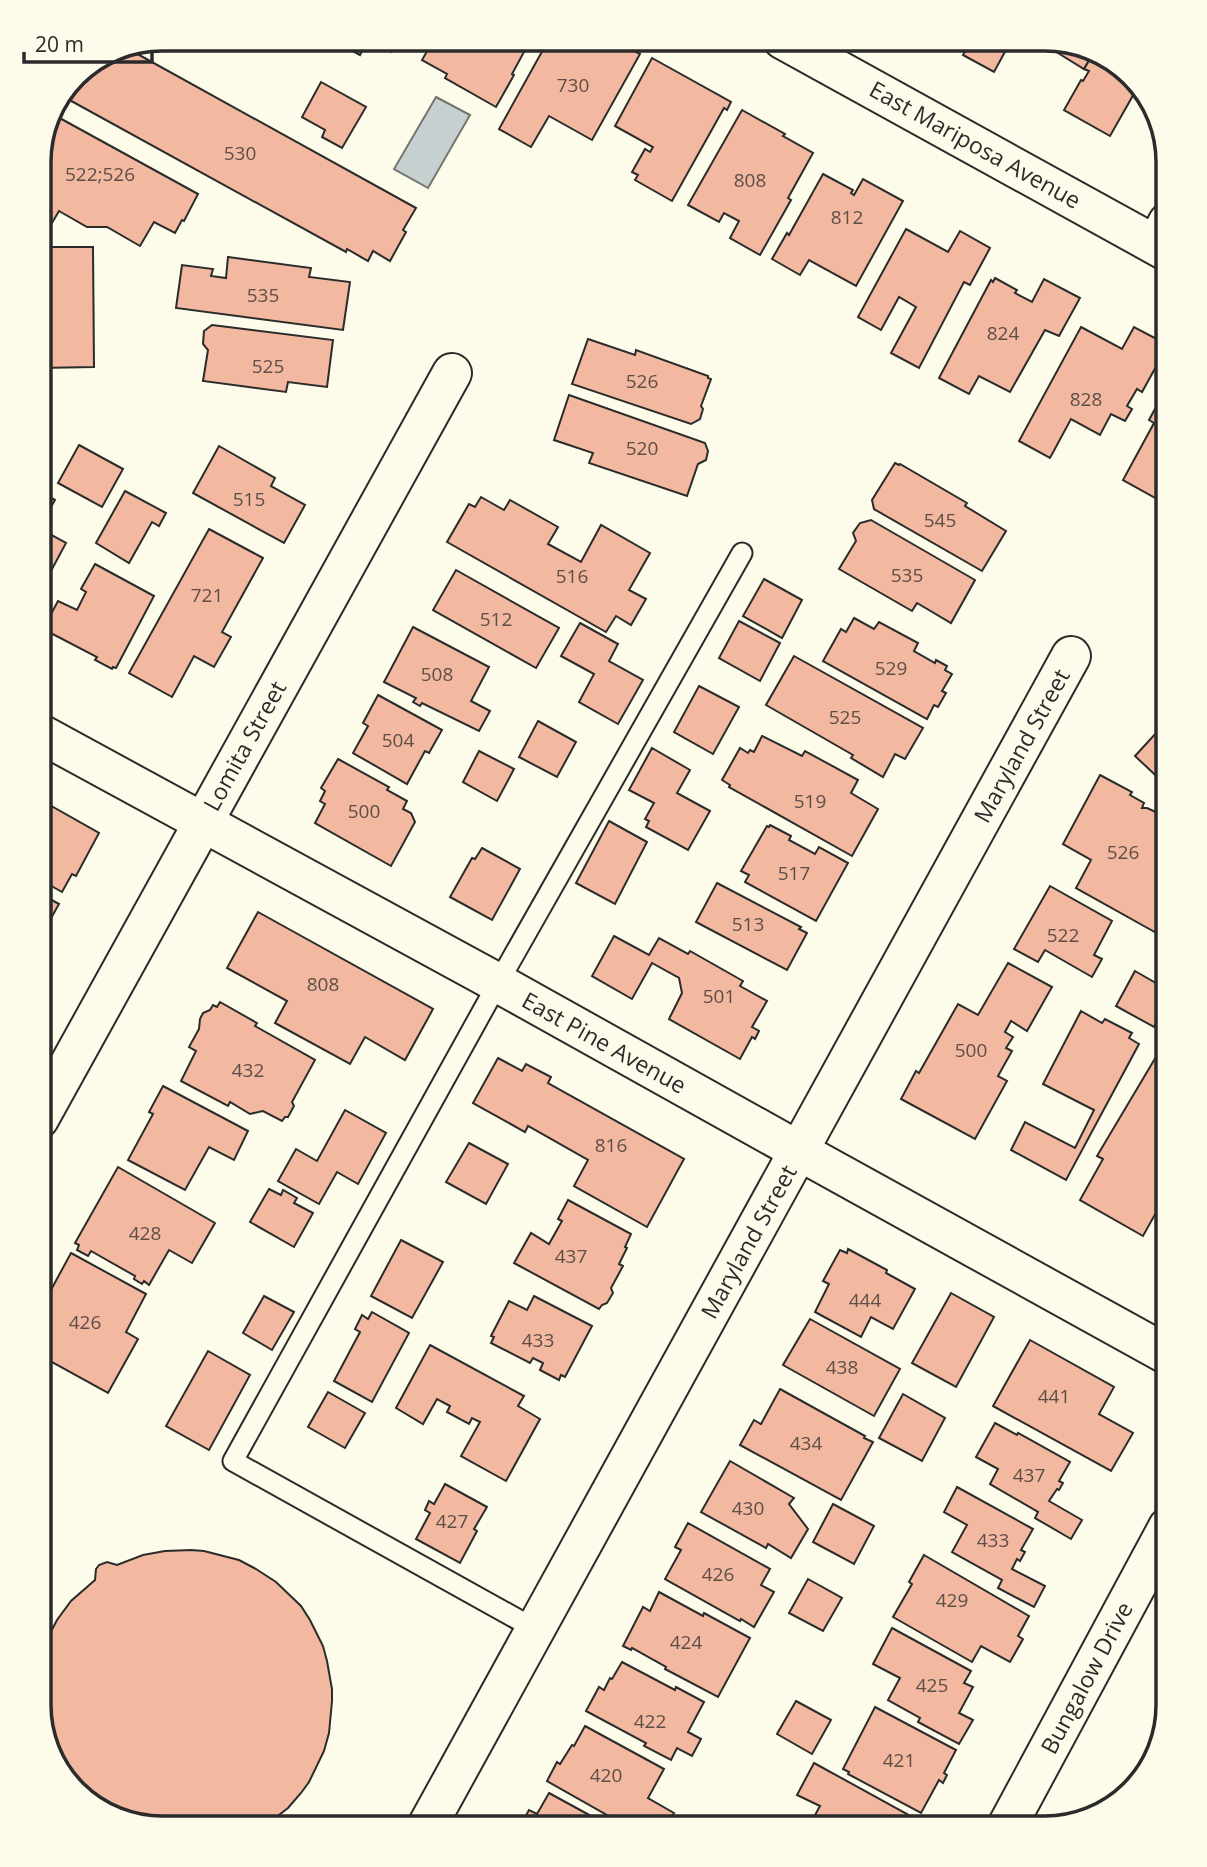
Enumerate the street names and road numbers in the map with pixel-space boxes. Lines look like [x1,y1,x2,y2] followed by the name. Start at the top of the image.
[864,73,1087,216] street label: East Mariposa Avenue
[966,663,1077,828] street label: Maryland Street
[195,675,293,816] street label: Lomita Street
[517,984,692,1101] street label: East Pine Avenue
[693,1159,804,1324] street label: Maryland Street
[1033,1596,1140,1759] street label: Bungalow Drive

